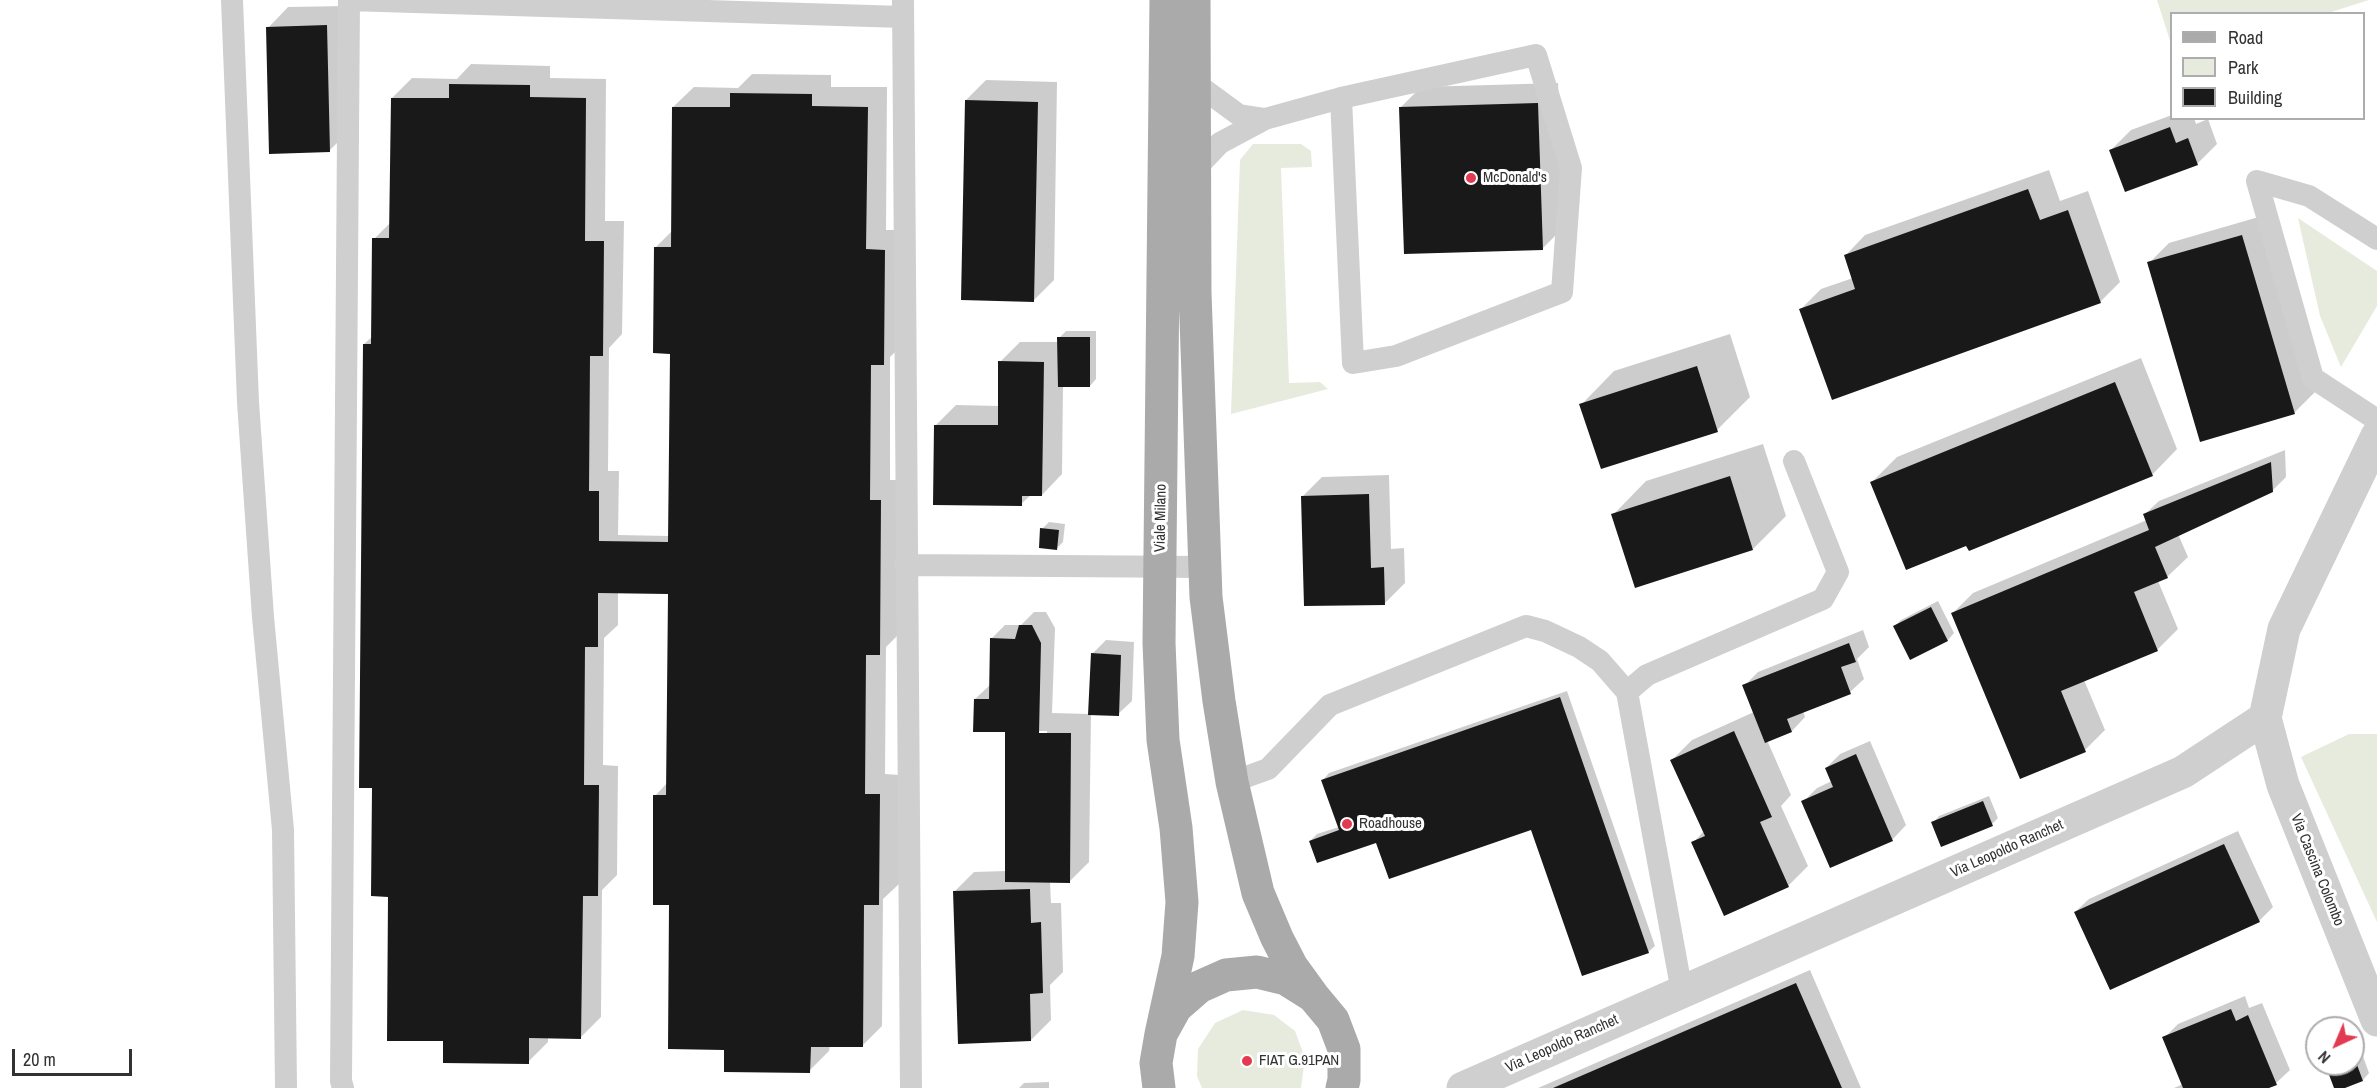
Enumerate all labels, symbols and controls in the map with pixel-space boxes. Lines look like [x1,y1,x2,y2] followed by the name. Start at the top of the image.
[2170,12,2365,120] legend
[2228,25,2263,50] text: Road
[2228,55,2258,80] text: Park
[2228,85,2282,110] text: Building
[1483,169,1547,187] place label: McDonald's
[1464,171,1478,185] marker: McDonald's
[1151,484,1171,552] street label: Viale Milano
[2286,811,2348,929] street label: Via Cascina Colombo
[1359,815,1422,833] place label: Roadhouse
[1948,816,2066,882] street label: Via Leopoldo Ranchet
[1340,817,1354,831] marker: Roadhouse
[1503,1011,1621,1077] street label: Via Leopoldo Ranchet
[2305,1016,2365,1076] north arrow
[15,1037,135,1075] scale bar
[2313,1046,2335,1069] text: N
[23,1047,56,1072] text: 20 m
[1259,1052,1339,1070] place label: FIAT G.91PAN
[1240,1054,1254,1068] marker: FIAT G.91PAN

